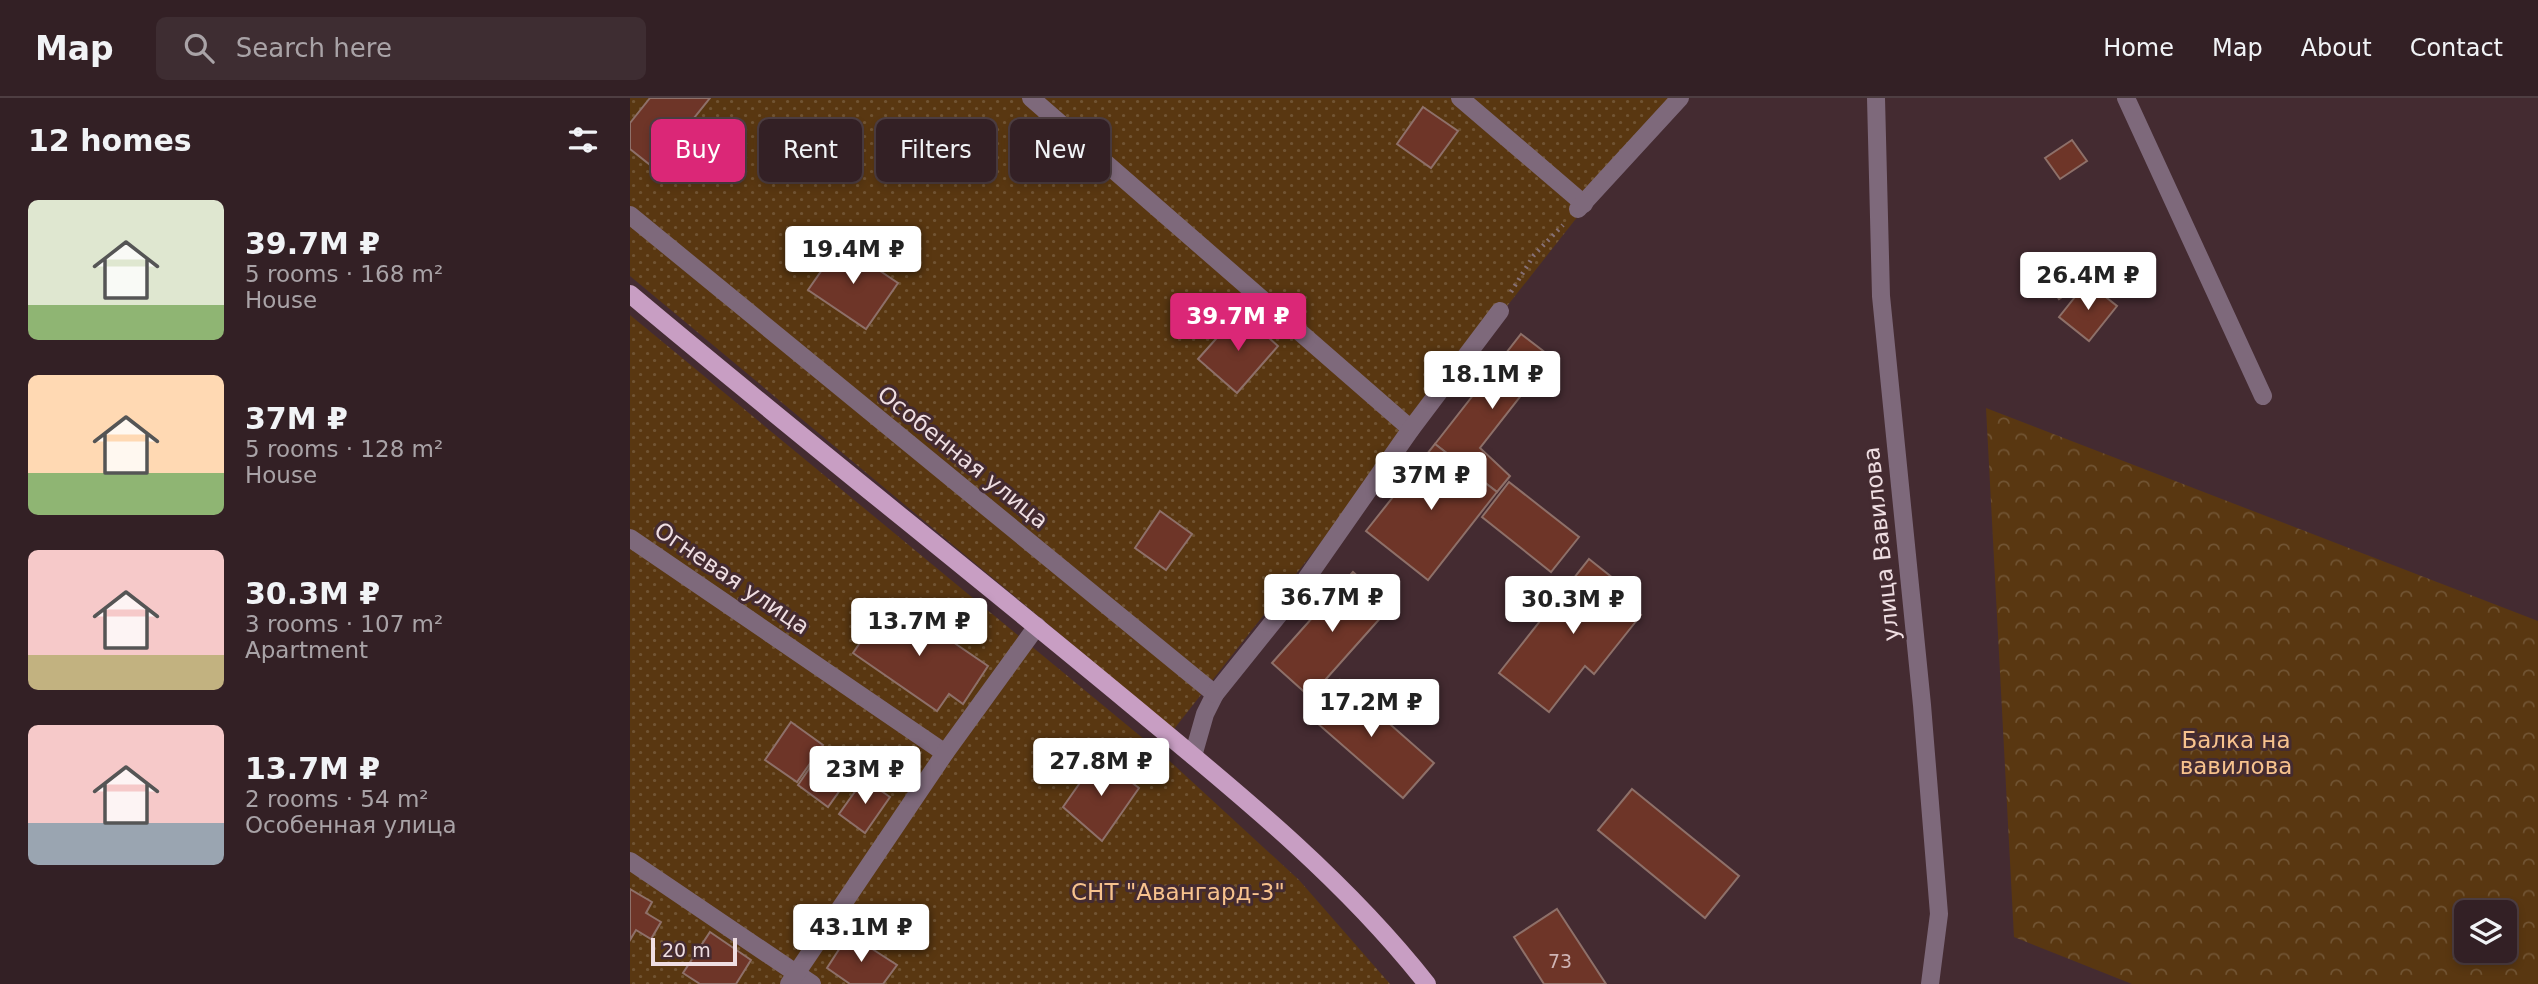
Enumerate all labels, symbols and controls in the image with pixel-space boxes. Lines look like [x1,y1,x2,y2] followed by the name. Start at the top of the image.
[156,17,646,80] search box
[35,29,114,68] text: Map
[180,29,218,67] icon: search
[236,33,392,63] text: Search here
[2103,34,2174,62] text: Home
[2212,34,2263,62] text: Map
[2301,34,2372,62] text: About
[2410,34,2503,62] text: Contact
[651,119,745,182] chip: Buy
[759,119,862,182] chip: Rent
[876,119,996,182] chip: Filters
[1010,119,1110,182] chip: New
[564,121,602,159] icon: filters
[28,123,192,158] text: 12 homes
[245,226,380,261] text: 39.7M ₽
[788,226,918,286] pin: 19.4M ₽
[84,228,168,312] icon: home
[801,236,905,262] text: 19.4M ₽
[2023,252,2153,312] pin: 26.4M ₽
[245,261,443,287] text: 5 rooms · 168 m²
[2036,262,2140,288] text: 26.4M ₽
[245,287,317,313] text: House
[1173,294,1303,353] pin: 39.7M ₽
[1186,303,1290,329] text: 39.7M ₽
[1427,352,1557,411] pin: 18.1M ₽
[1440,361,1544,387] text: 18.1M ₽
[873,380,1053,534] street label: Особенная улица
[245,401,348,436] text: 37M ₽
[84,403,168,487] icon: home
[245,436,443,462] text: 5 rooms · 128 m²
[1858,446,1904,642] street label: улица Вавилова
[1382,452,1480,512] pin: 37M ₽
[245,462,317,488] text: House
[1392,462,1470,488] text: 37M ₽
[650,517,814,639] street label: Огневая улица
[1267,574,1397,634] pin: 36.7M ₽
[245,576,380,611] text: 30.3M ₽
[1508,576,1638,636] pin: 30.3M ₽
[84,578,168,662] icon: home
[1280,584,1384,610] text: 36.7M ₽
[1521,586,1625,612] text: 30.3M ₽
[854,598,984,658] pin: 13.7M ₽
[867,608,971,634] text: 13.7M ₽
[245,611,443,637] text: 3 rooms · 107 m²
[245,637,368,663] text: Apartment
[1306,680,1436,739] pin: 17.2M ₽
[1319,689,1423,715] text: 17.2M ₽
[2180,727,2292,779] park label: Балка на вавилова
[1036,738,1166,798] pin: 27.8M ₽
[816,746,914,806] pin: 23M ₽
[1049,748,1153,774] text: 27.8M ₽
[245,751,380,786] text: 13.7M ₽
[84,753,168,837] icon: home
[826,756,904,782] text: 23M ₽
[245,786,429,812] text: 2 rooms · 54 m²
[245,812,456,838] text: Особенная улица
[1071,879,1285,905] park label: СНТ "Авангард-3"
[2454,900,2517,963] map controls
[2454,900,2517,963] button: layers
[796,904,926,964] pin: 43.1M ₽
[809,914,913,940] text: 43.1M ₽
[651,935,737,967] scale bar
[662,939,711,961] text: 20 m
[1548,950,1572,972] house number: 73

